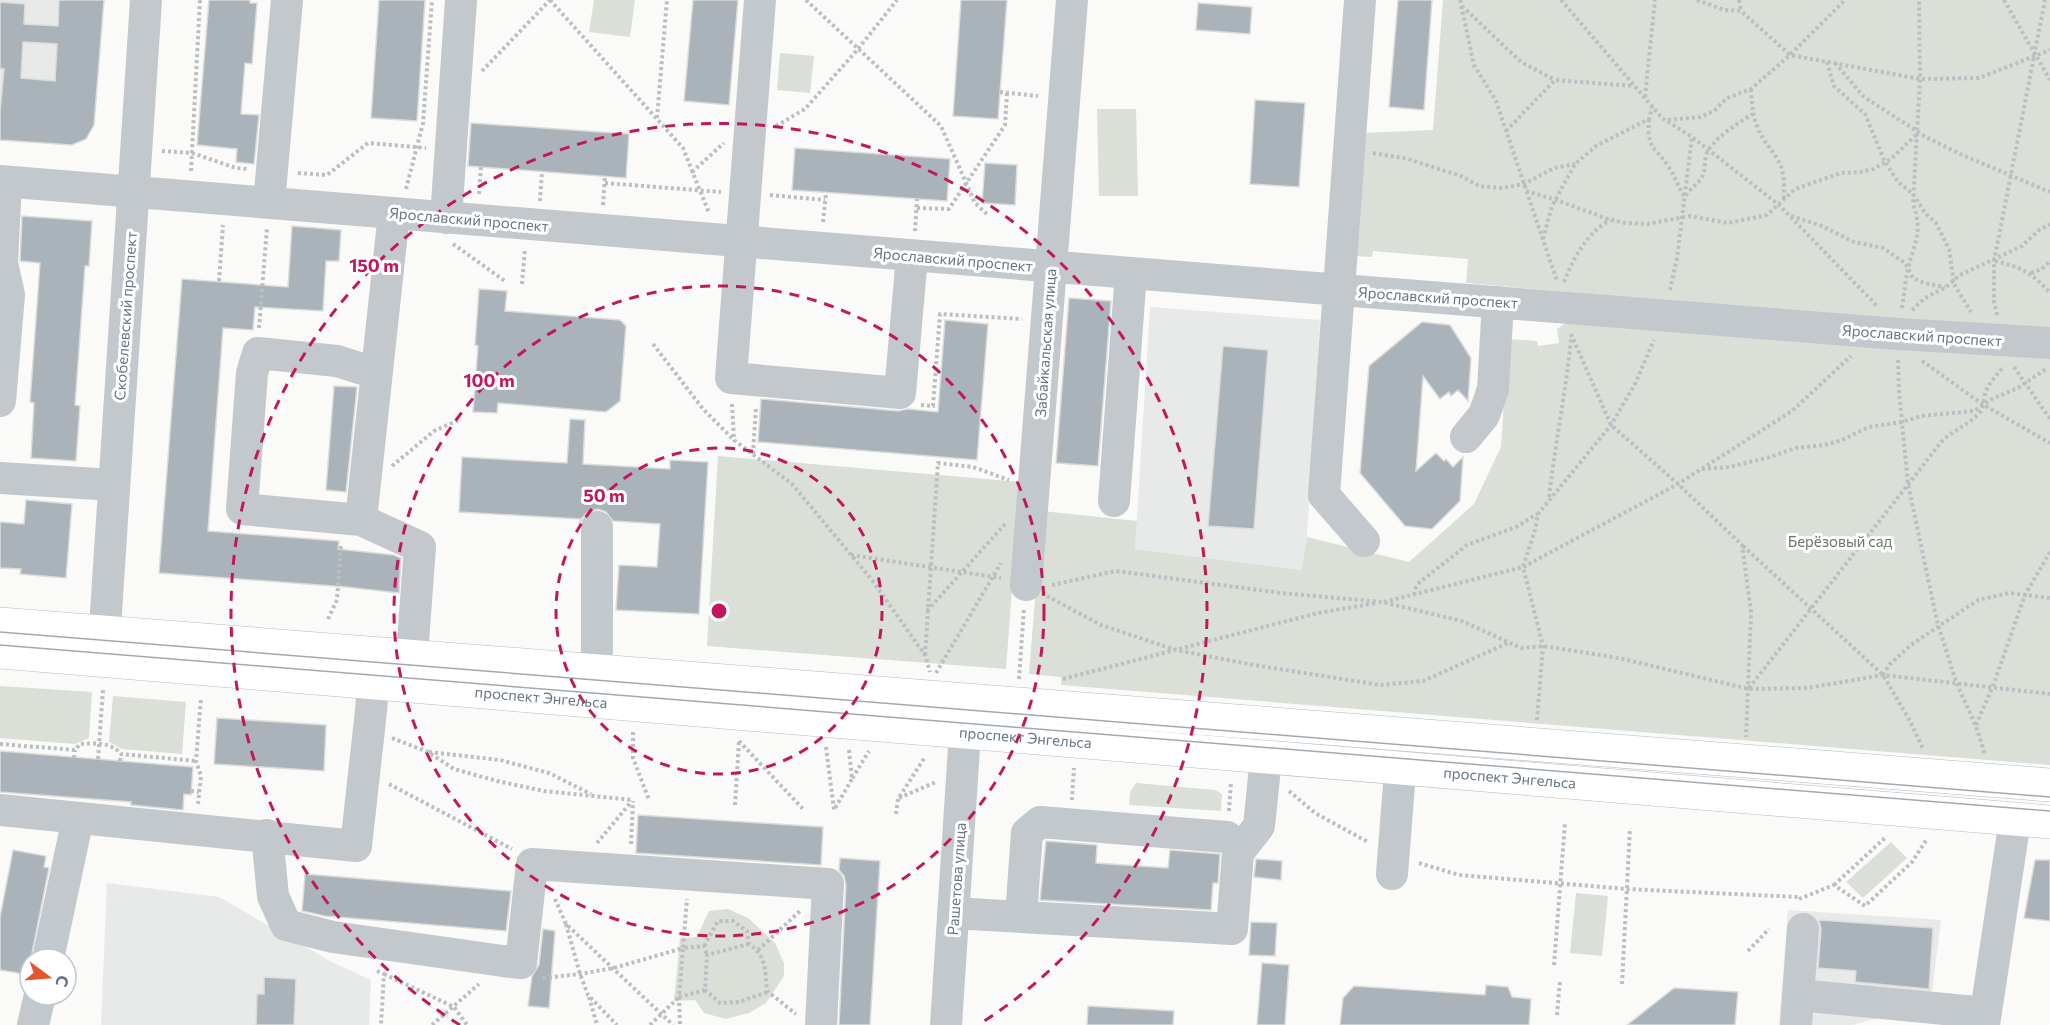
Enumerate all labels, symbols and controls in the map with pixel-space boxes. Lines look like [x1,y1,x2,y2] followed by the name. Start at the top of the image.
[388,203,550,235] street label: Ярославский проспект
[110,231,140,401] street label: Скобелевский проспект
[872,243,1034,275] street label: Ярославский проспект
[349,254,399,276] text: 150 m
[1031,268,1059,418] street label: Забайкальская улица
[1357,282,1519,312] street label: Ярославский проспект
[1841,320,2003,350] street label: Ярославский проспект
[463,369,515,391] text: 100 m
[583,484,625,506] text: 50 m
[1788,532,1892,550] park label: Берёзовый сад
[709,601,729,621] centre of rings
[474,682,608,711] street label: проспект Энгельса
[958,723,1092,752] street label: проспект Энгельса
[1443,763,1577,792] street label: проспект Энгельса
[943,822,969,936] street label: Рашетова улица
[18,947,78,1007] north arrow
[52,973,74,989] text: С

